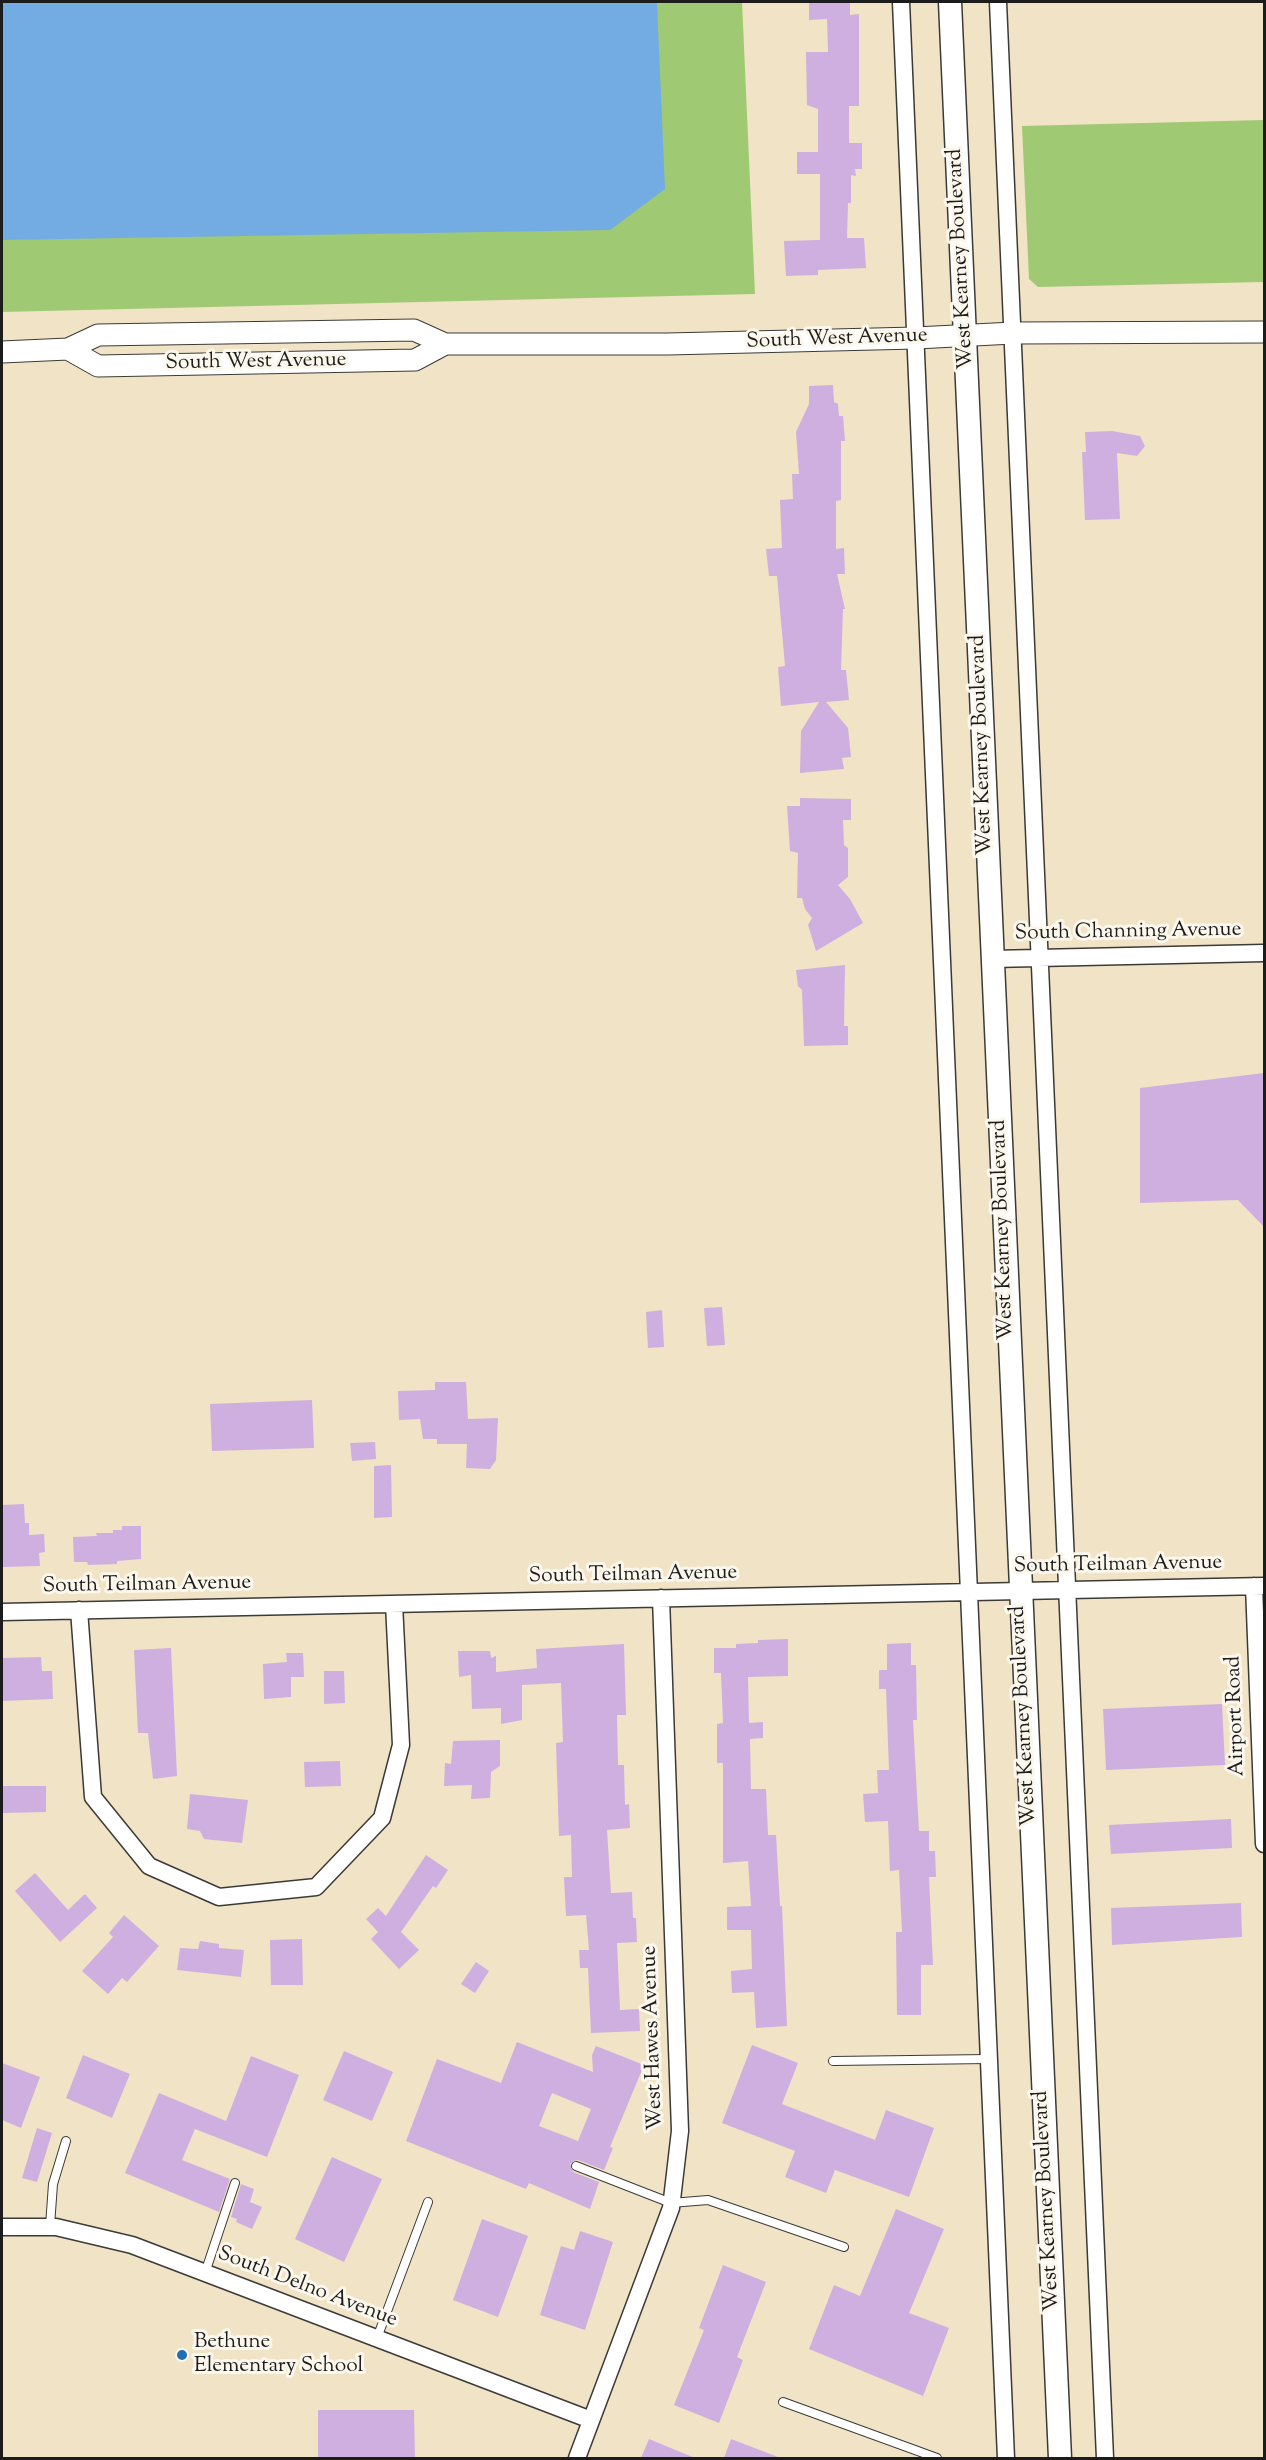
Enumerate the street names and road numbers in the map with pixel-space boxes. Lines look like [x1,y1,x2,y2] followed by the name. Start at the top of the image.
[944,148,980,370] street label: West Kearney Boulevard
[746,324,928,356] street label: South West Avenue
[165,349,347,377] street label: South West Avenue
[967,634,999,856] street label: West Kearney Boulevard
[1014,918,1242,948] street label: South Channing Avenue
[988,1119,1020,1341] street label: West Kearney Boulevard
[1013,1552,1223,1580] street label: South Teilman Avenue
[528,1562,738,1590] street label: South Teilman Avenue
[42,1572,252,1600] street label: South Teilman Avenue
[1007,1605,1043,1827] street label: West Kearney Boulevard
[1222,1655,1252,1777] street label: Airport Road
[638,1945,670,2131] street label: West Hawes Avenue
[1030,2090,1066,2312] street label: West Kearney Boulevard
[214,2242,400,2334] street label: South Delno Avenue

